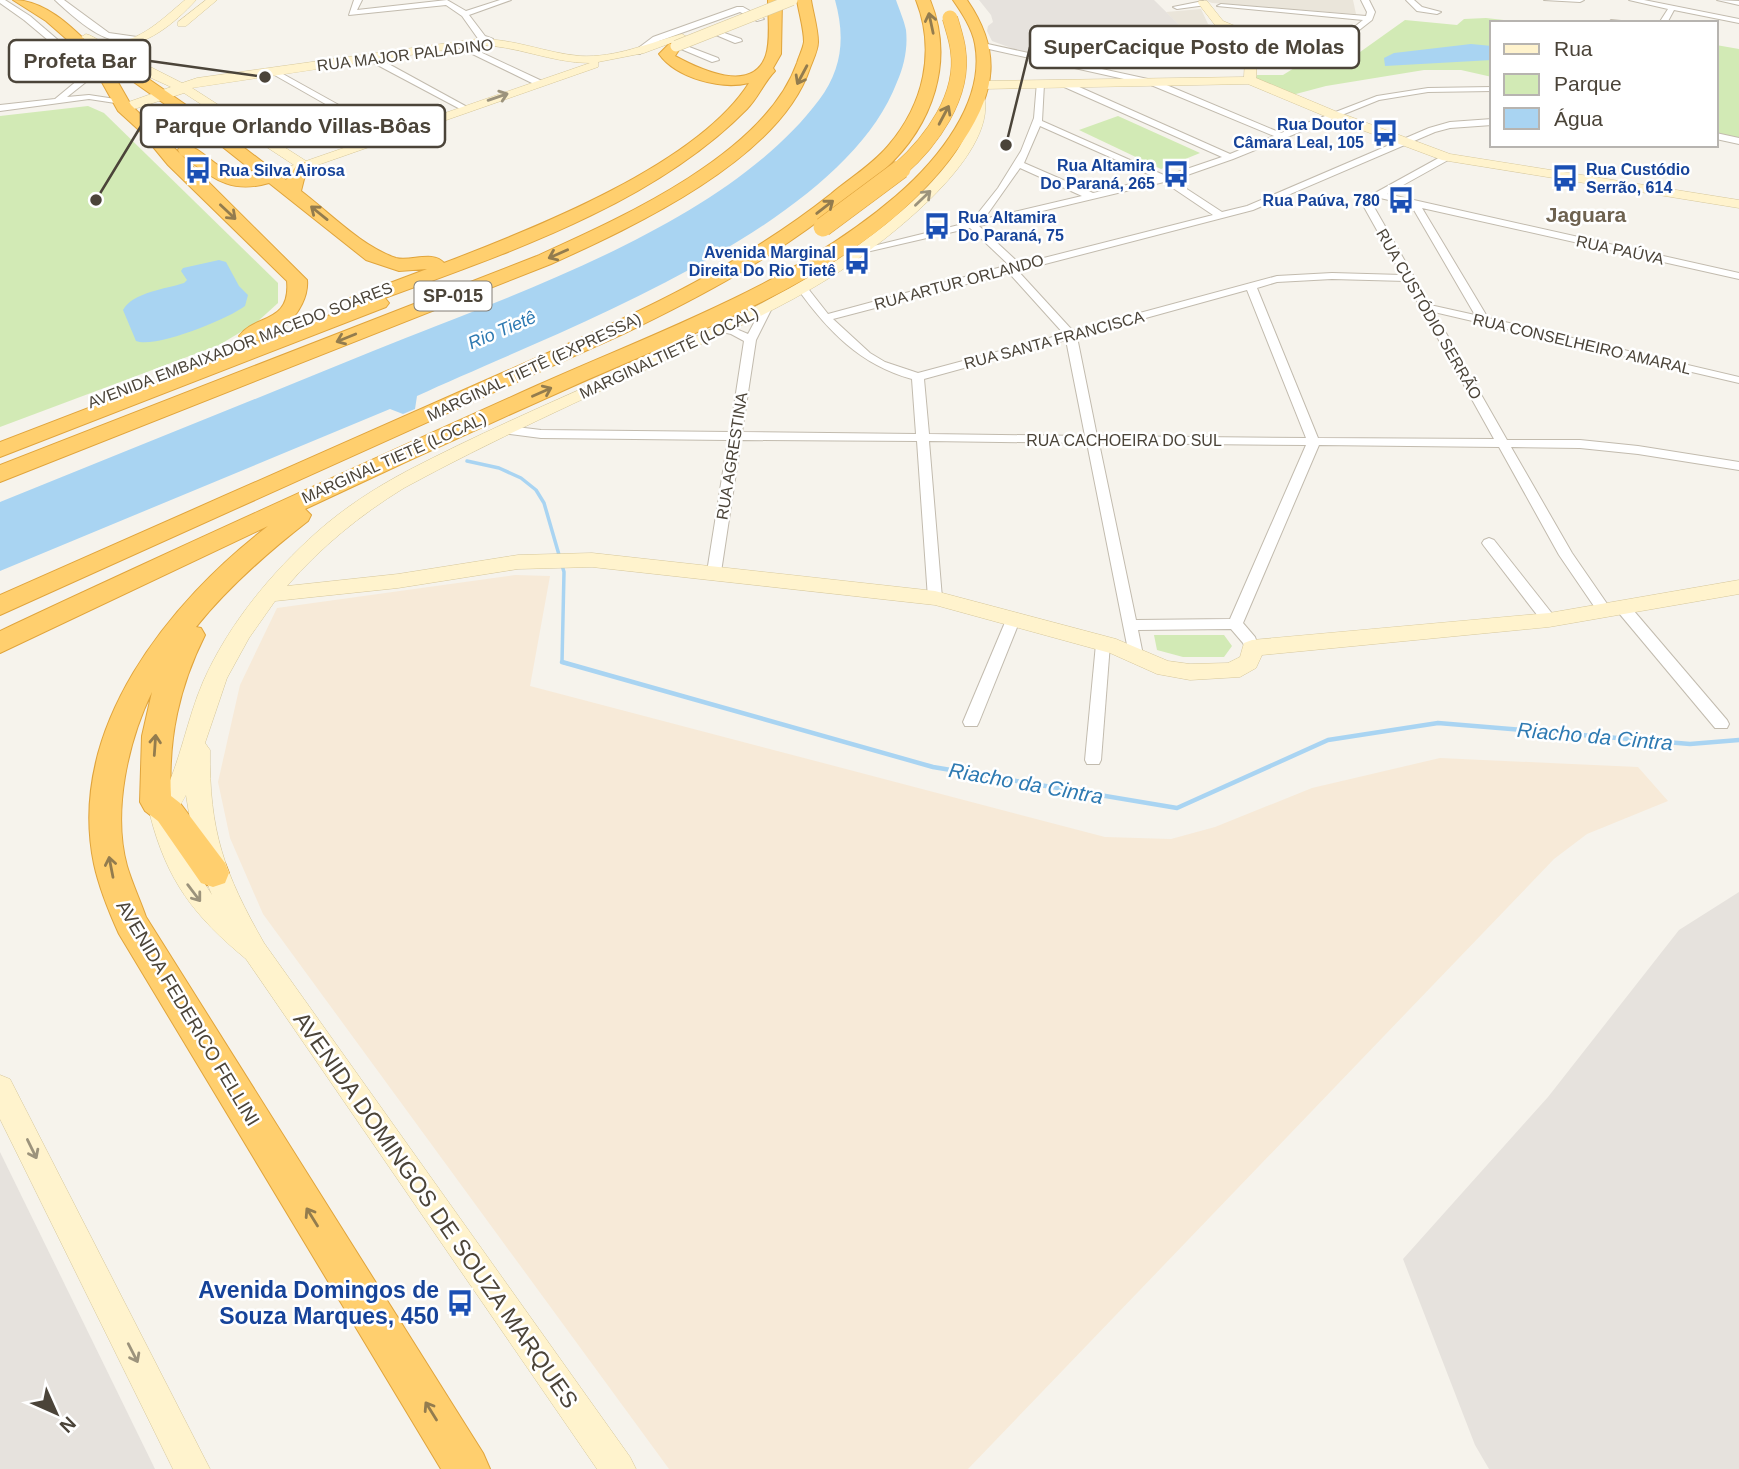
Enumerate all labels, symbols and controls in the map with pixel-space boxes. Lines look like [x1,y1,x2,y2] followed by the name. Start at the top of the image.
[923,12,937,35] one-way arrow
[1490,21,1718,147] legend
[1030,26,1359,68] callout: SuperCacique Posto de Molas
[1043,35,1345,58] text: SuperCacique Posto de Molas
[316,36,494,74] street label: RUA MAJOR PALADINO
[1554,37,1593,60] text: Rua
[9,40,150,82] callout: Profeta Bar
[23,49,137,72] text: Profeta Bar
[795,64,809,84] one-way arrow
[1554,72,1622,95] text: Parque
[486,90,508,102] one-way arrow
[141,105,445,147] callout: Parque Orlando Villas-Bôas
[937,105,951,126] one-way arrow
[1554,107,1603,130] text: Água
[155,114,431,137] text: Parque Orlando Villas-Bôas
[1233,116,1364,151] place label: Rua Doutor Câmara Leal, 105
[1370,118,1400,148] bus stop icon: Rua Doutor Câmara Leal, 105
[183,155,213,185] bus stop icon: Rua Silva Airosa
[1040,157,1155,192] place label: Rua Altamira Do Paraná, 265
[1161,159,1191,189] bus stop icon: Rua Altamira Do Paraná, 265
[1586,161,1690,196] place label: Rua Custódio Serrão, 614
[219,162,345,179] place label: Rua Silva Airosa
[1550,163,1580,193] bus stop icon: Rua Custódio Serrão, 614
[1386,185,1416,215] bus stop icon: Rua Paúva, 780
[914,189,931,206] one-way arrow
[1263,192,1380,209] place label: Rua Paúva, 780
[815,199,833,215] one-way arrow
[219,203,236,220] one-way arrow
[1546,203,1627,226] district label: Jaguara
[311,206,329,221] one-way arrow
[958,209,1064,244] place label: Rua Altamira Do Paraná, 75
[922,211,952,241] bus stop icon: Rua Altamira Do Paraná, 75
[1373,225,1487,402] street label: RUA CUSTÓDIO SERRÃO
[1575,231,1666,268] street label: RUA PAÚVA
[689,244,836,279] place label: Avenida Marginal Direita Do Rio Tietê
[842,246,872,276] bus stop icon: Avenida Marginal Direita Do Rio Tietê
[547,248,569,261] one-way arrow
[872,251,1046,313] street label: RUA ARTUR ORLANDO
[85,279,395,411] street label: AVENIDA EMBAIXADOR MACEDO SOARES
[414,282,491,310] road number: SP-015
[576,303,761,402] street label: MARGINALTIETÊ (LOCAL)
[465,307,539,353] water label: Rio Tietê
[962,308,1146,372] street label: RUA SANTA FRANCISCA
[424,309,644,424] street label: MARGINAL TIETÊ (EXPRESSA)
[1471,311,1693,377] street label: RUA CONSELHEIRO AMARAL
[336,332,358,345] one-way arrow
[531,385,552,398] one-way arrow
[714,391,751,521] street label: RUA AGRESTINA
[299,409,489,506] street label: MARGINAL TIETÊ (LOCAL)
[1026,432,1222,449] street label: RUA CACHOEIRA DO SUL
[1516,718,1674,754] water label: Riacho da Cintra
[149,734,162,756] one-way arrow
[947,758,1105,808] water label: Riacho da Cintra
[104,856,118,879] one-way arrow
[187,883,202,902] one-way arrow
[112,896,264,1130] street label: AVENIDA FEDERICO FELLINI
[288,1007,584,1413] street label: AVENIDA DOMINGOS DE SOUZA MARQUES
[25,1138,39,1159] one-way arrow
[304,1208,319,1227] one-way arrow
[198,1277,439,1329] place label: Avenida Domingos de Souza Marques, 450
[445,1288,475,1318] bus stop icon: Avenida Domingos de Souza Marques, 450
[127,1342,141,1363] one-way arrow
[21,1378,91,1448] north arrow
[423,1401,437,1421] one-way arrow
[55,1412,80,1437] text: N

